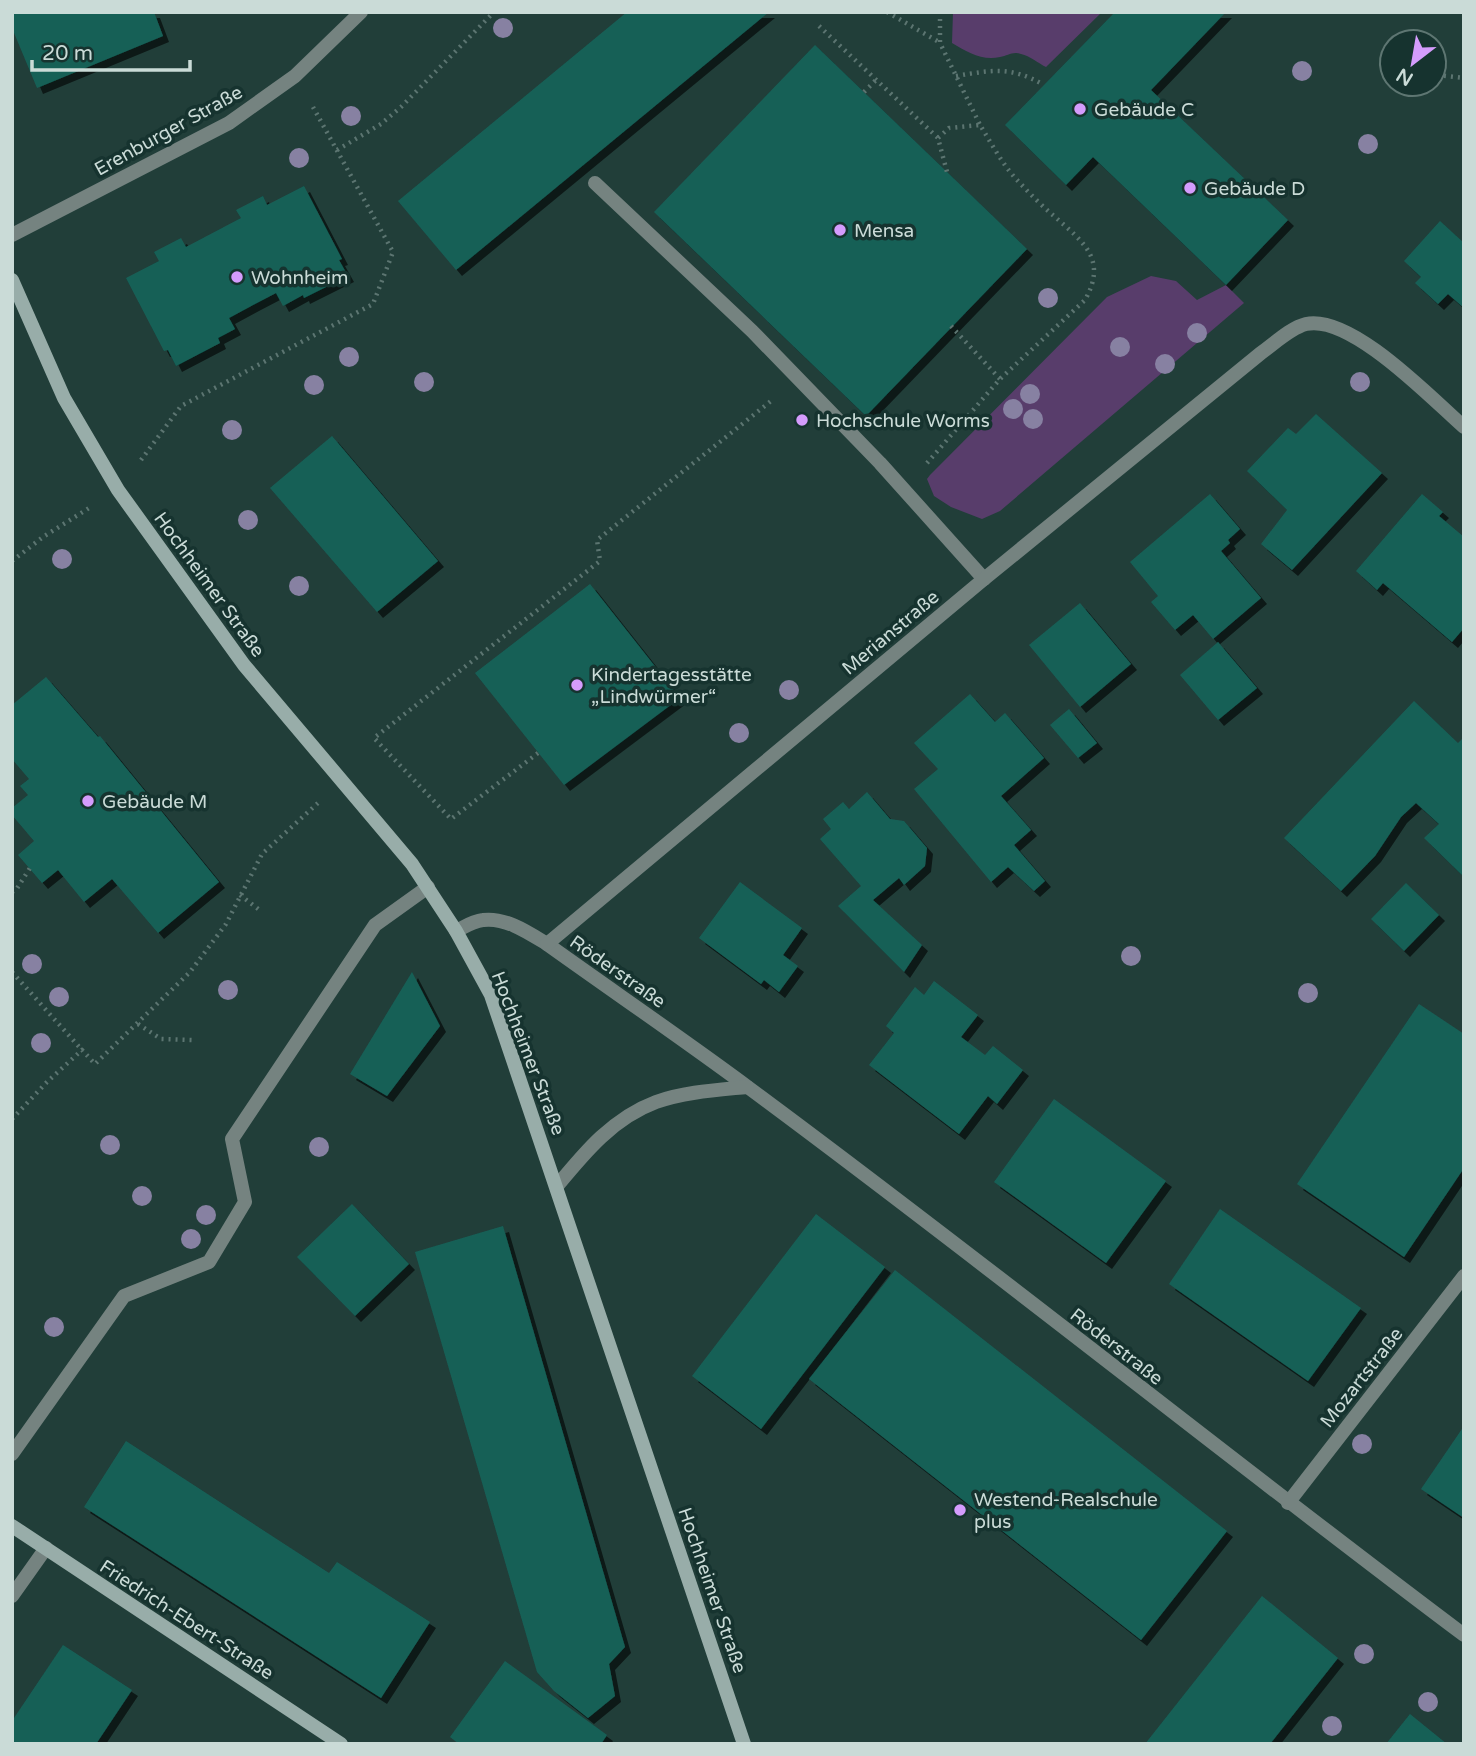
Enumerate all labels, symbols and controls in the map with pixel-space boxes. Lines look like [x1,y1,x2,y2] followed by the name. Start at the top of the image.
[32,28,189,72] scale bar
[1378,28,1448,98] north arrow
[42,41,93,66] text: 20 m
[1393,63,1417,90] text: N
[91,81,246,181] street label: Erenburger Straße
[1094,99,1194,121] place label: Gebäude C
[1072,101,1088,117] marker: Gebäude C
[1204,178,1305,200] place label: Gebäude D
[1182,180,1198,196] marker: Gebäude D
[854,220,914,242] place label: Mensa
[832,222,848,238] marker: Mensa
[251,267,349,289] place label: Wohnheim
[229,269,245,285] marker: Wohnheim
[816,410,990,432] place label: Hochschule Worms
[794,412,810,428] marker: Hochschule Worms
[149,508,269,661] street label: Hochheimer Straße
[838,586,944,680] street label: Merianstraße
[591,664,752,708] place label: Kindertagesstätte „Lindwürmer“
[569,677,585,693] marker: Kindertagesstätte „Lindwürmer“
[102,791,207,813] place label: Gebäude M
[80,793,96,809] marker: Gebäude M
[565,931,669,1013] street label: Röderstraße
[487,968,569,1138] street label: Hochheimer Straße
[1066,1304,1167,1390] street label: Röderstraße
[1316,1323,1408,1432] street label: Mozartstraße
[974,1489,1158,1533] place label: Westend-Realschule plus
[952,1502,968,1518] marker: Westend-Realschule plus
[673,1505,751,1676] street label: Hochheimer Straße
[95,1555,278,1684] street label: Friedrich-Ebert-Straße

